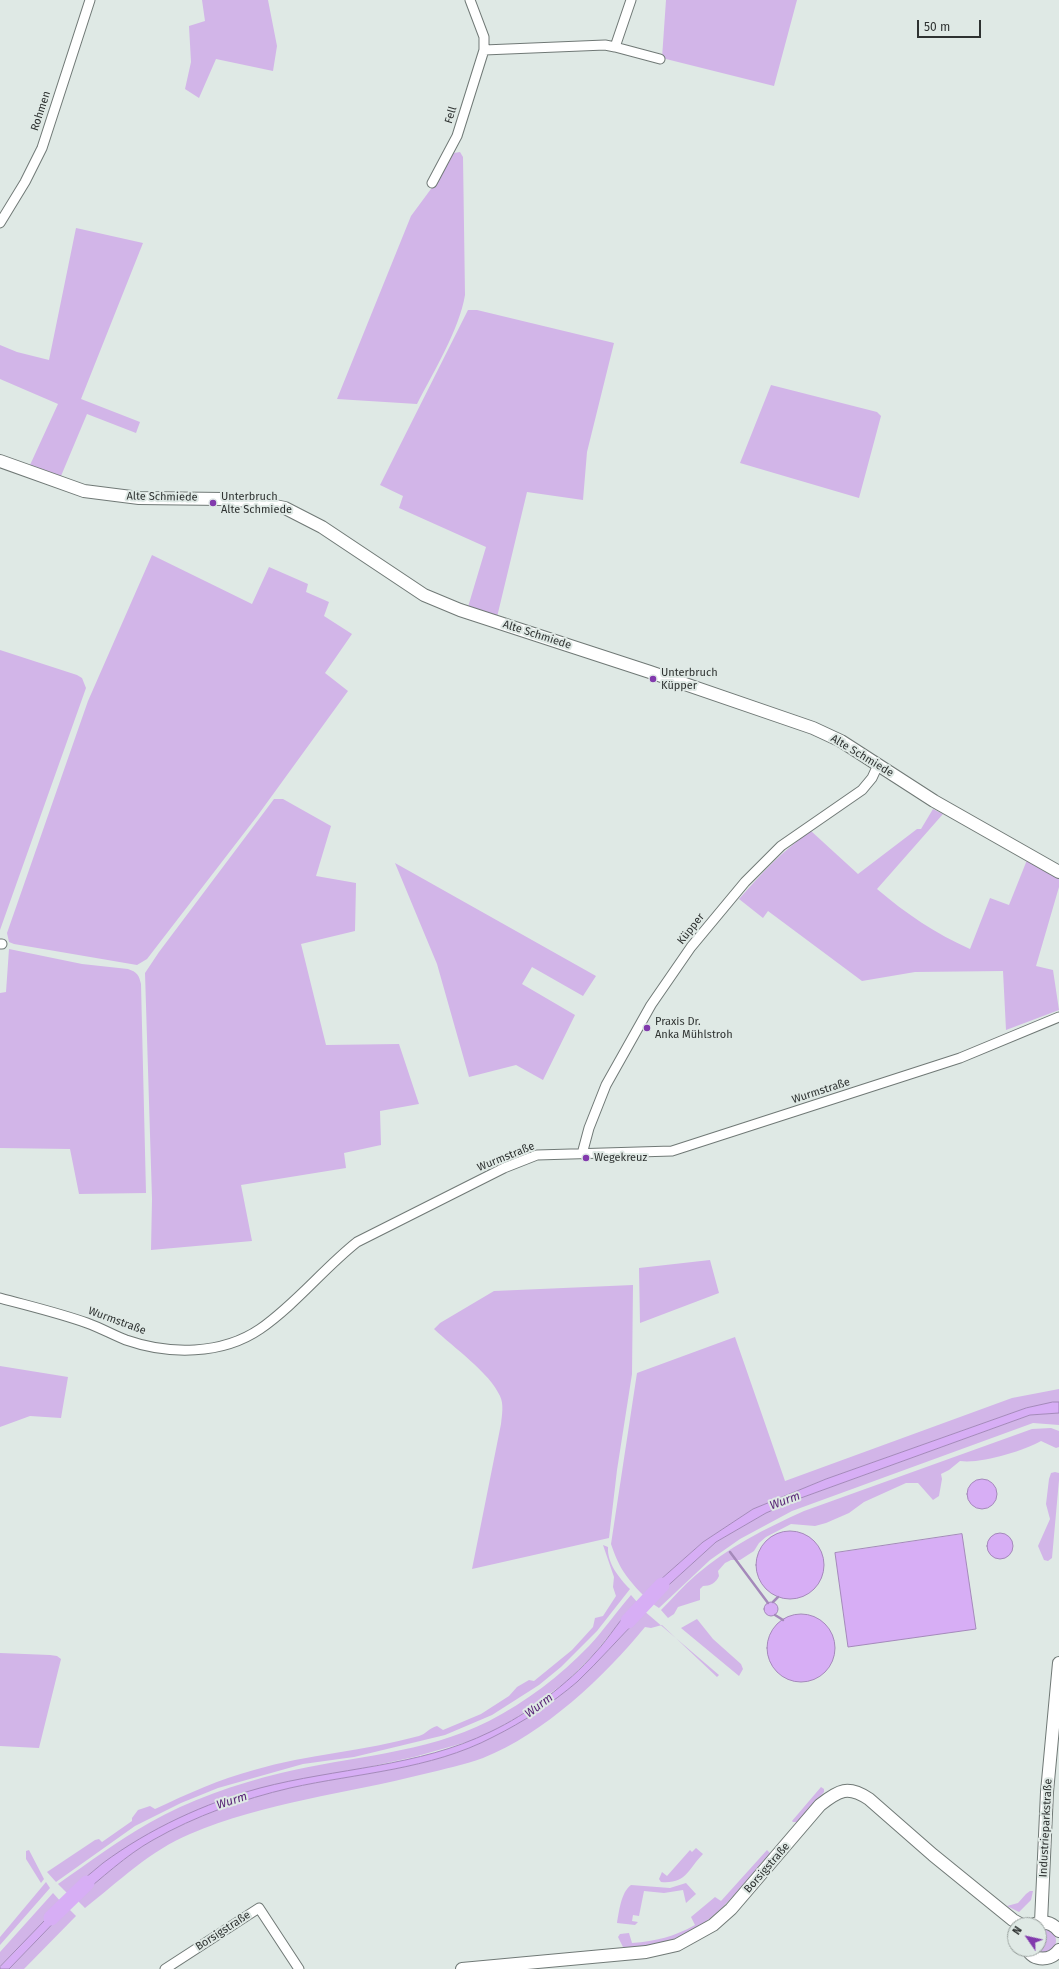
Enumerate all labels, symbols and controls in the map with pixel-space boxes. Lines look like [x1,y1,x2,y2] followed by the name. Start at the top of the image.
[919,12,983,38] scale bar
[924,20,950,34] text: 50 m
[28,89,54,133] street label: Rohmen
[442,105,460,125] street label: Fell
[126,490,198,504] street label: Alte Schmiede
[221,490,292,516] place label: Unterbruch Alte Schmiede
[208,498,218,508] marker: Unterbruch Alte Schmiede
[501,618,573,652] street label: Alte Schmiede
[661,666,718,692] place label: Unterbruch Küpper
[648,674,658,684] marker: Unterbruch Küpper
[828,732,896,780] street label: Alte Schmiede
[675,911,707,947] street label: Küpper
[655,1015,733,1041] place label: Praxis Dr. Anka Mühlstroh
[642,1023,652,1033] marker: Praxis Dr. Anka Mühlstroh
[790,1075,852,1107] street label: Wurmstraße
[475,1140,537,1174] street label: Wurmstraße
[594,1151,647,1165] place label: Wegekreuz
[581,1153,591,1163] marker: Wegekreuz
[86,1304,148,1338] street label: Wurmstraße
[768,1489,802,1513] water label: Wurm
[522,1691,556,1721] water label: Wurm
[1037,1778,1055,1878] street label: Industrieparkstraße
[215,1789,249,1813] water label: Wurm
[742,1840,792,1896] street label: Borsigstraße
[193,1908,253,1954] street label: Borsigstraße
[1007,1917,1047,1957] north arrow
[1010,1924,1025,1937] text: N

